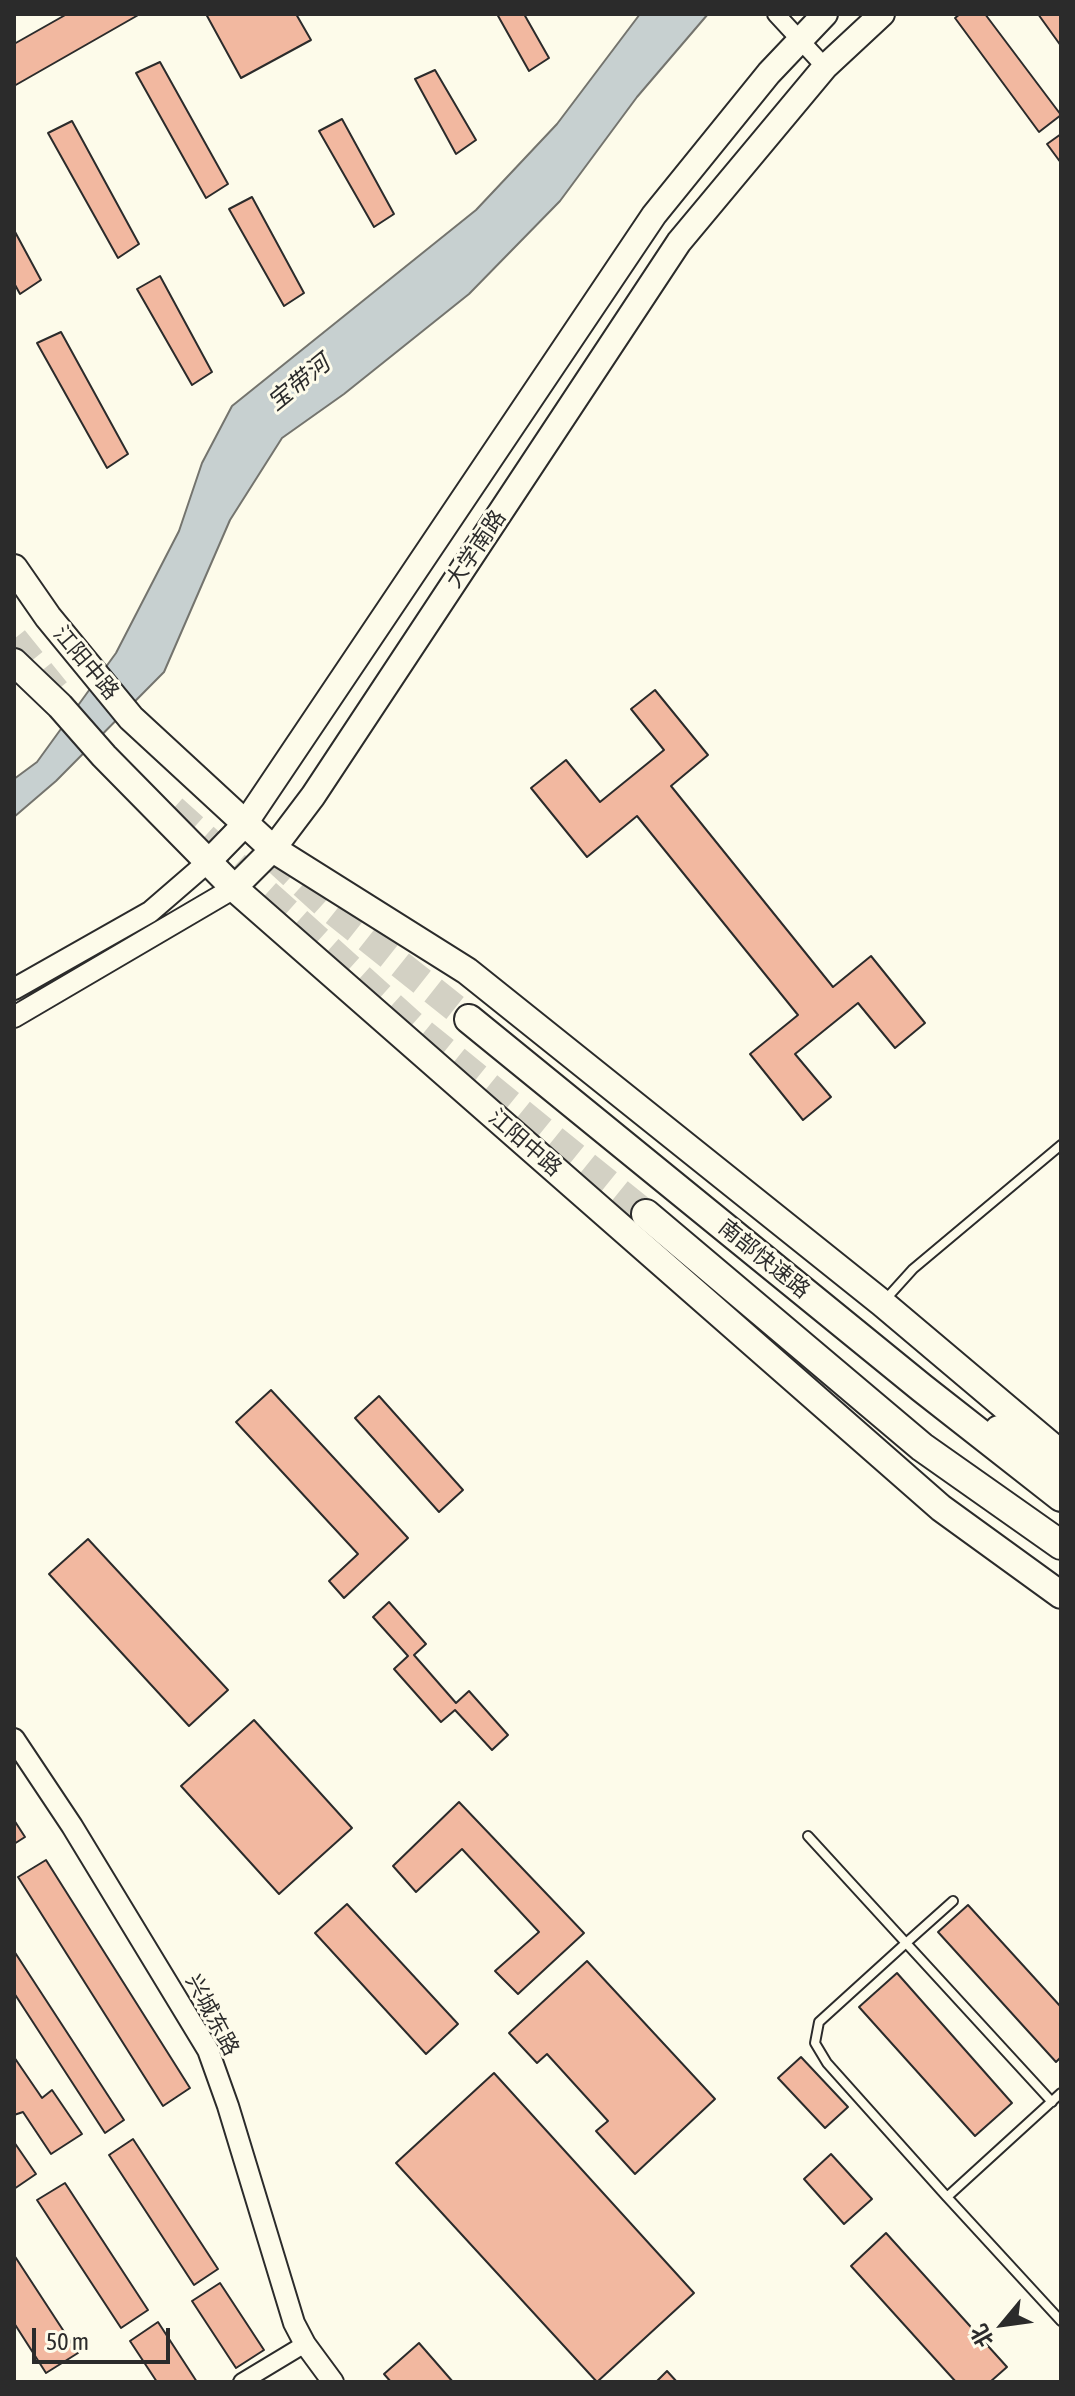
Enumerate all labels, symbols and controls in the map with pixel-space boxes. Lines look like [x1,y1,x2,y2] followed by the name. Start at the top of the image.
[262,349,336,417] water label: 宝带河
[440,505,512,593] street label: 大学南路
[48,621,124,705] street label: 江阳中路
[483,1104,567,1182] street label: 江阳中路
[713,1214,815,1304] street label: 南部快速路
[180,1970,244,2060] street label: 兴城东路
[963,2284,1043,2364] north arrow
[36,2312,174,2362] scale bar
[965,2320,999,2352] text: 北
[46,2328,89,2355] text: 50 m

